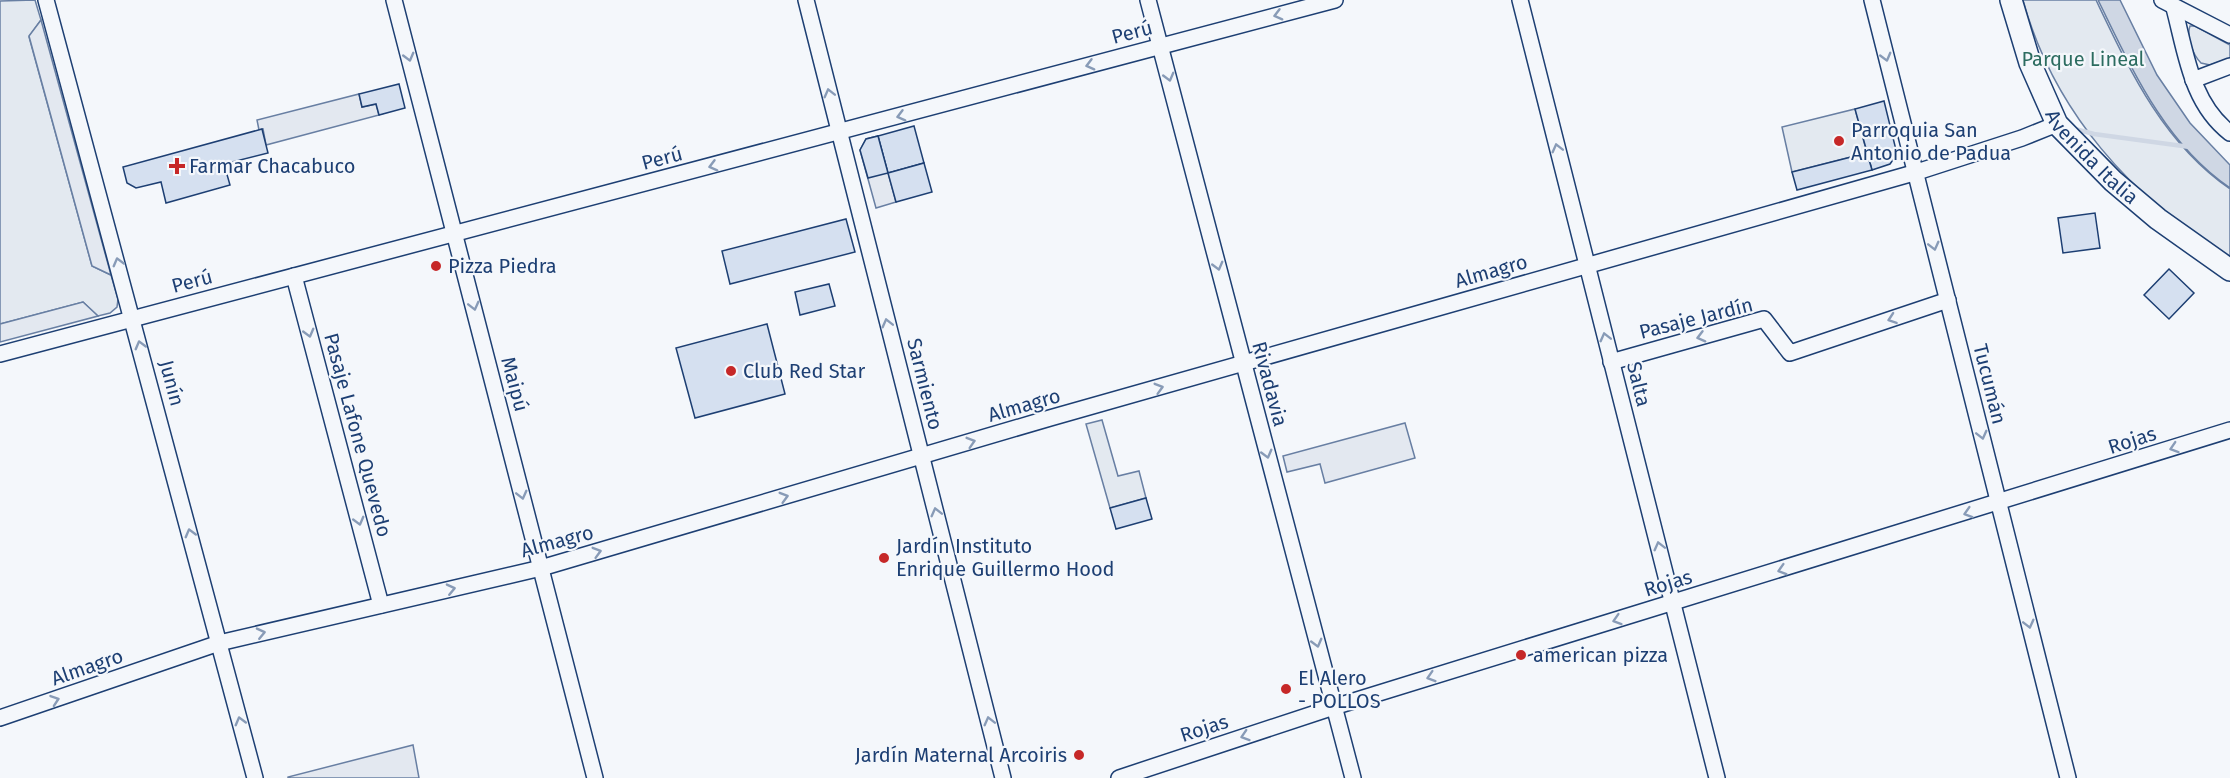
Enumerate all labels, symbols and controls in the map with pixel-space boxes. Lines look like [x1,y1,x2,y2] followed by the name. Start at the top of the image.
[1273,8,1284,20] one-way arrow
[1109,15,1155,49] street label: Perú
[2022,47,2145,71] park label: Parque Lineal
[402,51,414,61] one-way arrow
[1879,51,1892,61] one-way arrow
[1085,58,1096,70] one-way arrow
[1161,72,1174,82] one-way arrow
[824,89,837,99] one-way arrow
[2040,106,2143,209] street label: Avenida Italia
[897,109,907,121] one-way arrow
[1851,118,2011,165] place label: Parroquia San Antonio de Padua
[1832,134,1846,148] marker: Parroquia San Antonio de Padua
[639,141,685,175] street label: Perú
[1552,143,1565,153] one-way arrow
[189,154,355,178] place label: Farmar Chacabuco
[170,159,184,173] marker: Farmar Chacabuco
[708,159,718,172] one-way arrow
[1927,240,1940,250] one-way arrow
[1452,249,1530,293] street label: Almagro
[448,254,557,278] place label: Pizza Piedra
[112,257,125,267] one-way arrow
[429,259,443,273] marker: Pizza Piedra
[1211,260,1223,270] one-way arrow
[169,264,215,298] street label: Perú
[1637,292,1755,344] street label: Pasaje Jardín
[466,301,479,311] one-way arrow
[1887,311,1898,324] one-way arrow
[882,318,895,328] one-way arrow
[301,328,314,338] one-way arrow
[1697,329,1707,342] one-way arrow
[319,330,397,540] street label: Pasaje Lafone Quevedo
[1600,332,1613,342] one-way arrow
[902,336,948,432] street label: Sarmiento
[1247,339,1293,429] street label: Rivadavia
[135,340,147,351] one-way arrow
[1968,341,2012,427] street label: Tucumán
[496,354,534,414] street label: Maipú
[154,357,190,409] street label: Junín
[743,359,865,383] place label: Club Red Star
[1622,359,1656,409] street label: Salta
[724,364,738,378] marker: Club Red Star
[985,383,1063,427] street label: Almagro
[1153,383,1164,395] one-way arrow
[2105,421,2159,459] street label: Rojas
[1974,430,1987,440] one-way arrow
[965,437,976,449] one-way arrow
[2169,441,2180,453] one-way arrow
[1260,449,1273,459] one-way arrow
[515,490,528,500] one-way arrow
[778,492,789,504] one-way arrow
[1963,506,1974,518] one-way arrow
[930,507,943,517] one-way arrow
[351,516,364,526] one-way arrow
[518,520,596,562] street label: Almagro
[185,528,197,539] one-way arrow
[896,534,1115,581] place label: Jardín Instituto Enrique Guillermo Hood
[1653,542,1666,552] one-way arrow
[592,546,602,559] one-way arrow
[877,551,891,565] marker: Jardín Instituto Enrique Guillermo Hood
[1777,563,1788,575] one-way arrow
[1641,564,1695,602] street label: Rojas
[445,583,455,596] one-way arrow
[1612,613,1623,625] one-way arrow
[2022,619,2035,629] one-way arrow
[256,628,266,641] one-way arrow
[1310,637,1322,648] one-way arrow
[1533,643,1668,667] place label: american pizza
[48,644,126,690] street label: Almagro
[1514,648,1528,662] marker: american pizza
[1298,666,1381,713] place label: El Alero - POLLOS
[1426,670,1437,682] one-way arrow
[1279,682,1293,696] marker: El Alero - POLLOS
[49,694,60,707] one-way arrow
[1177,709,1231,747] street label: Rojas
[984,716,996,727] one-way arrow
[235,717,248,727] one-way arrow
[1240,729,1251,742] one-way arrow
[855,743,1067,767] place label: Jardín Maternal Arcoiris
[1072,748,1086,762] marker: Jardín Maternal Arcoiris

